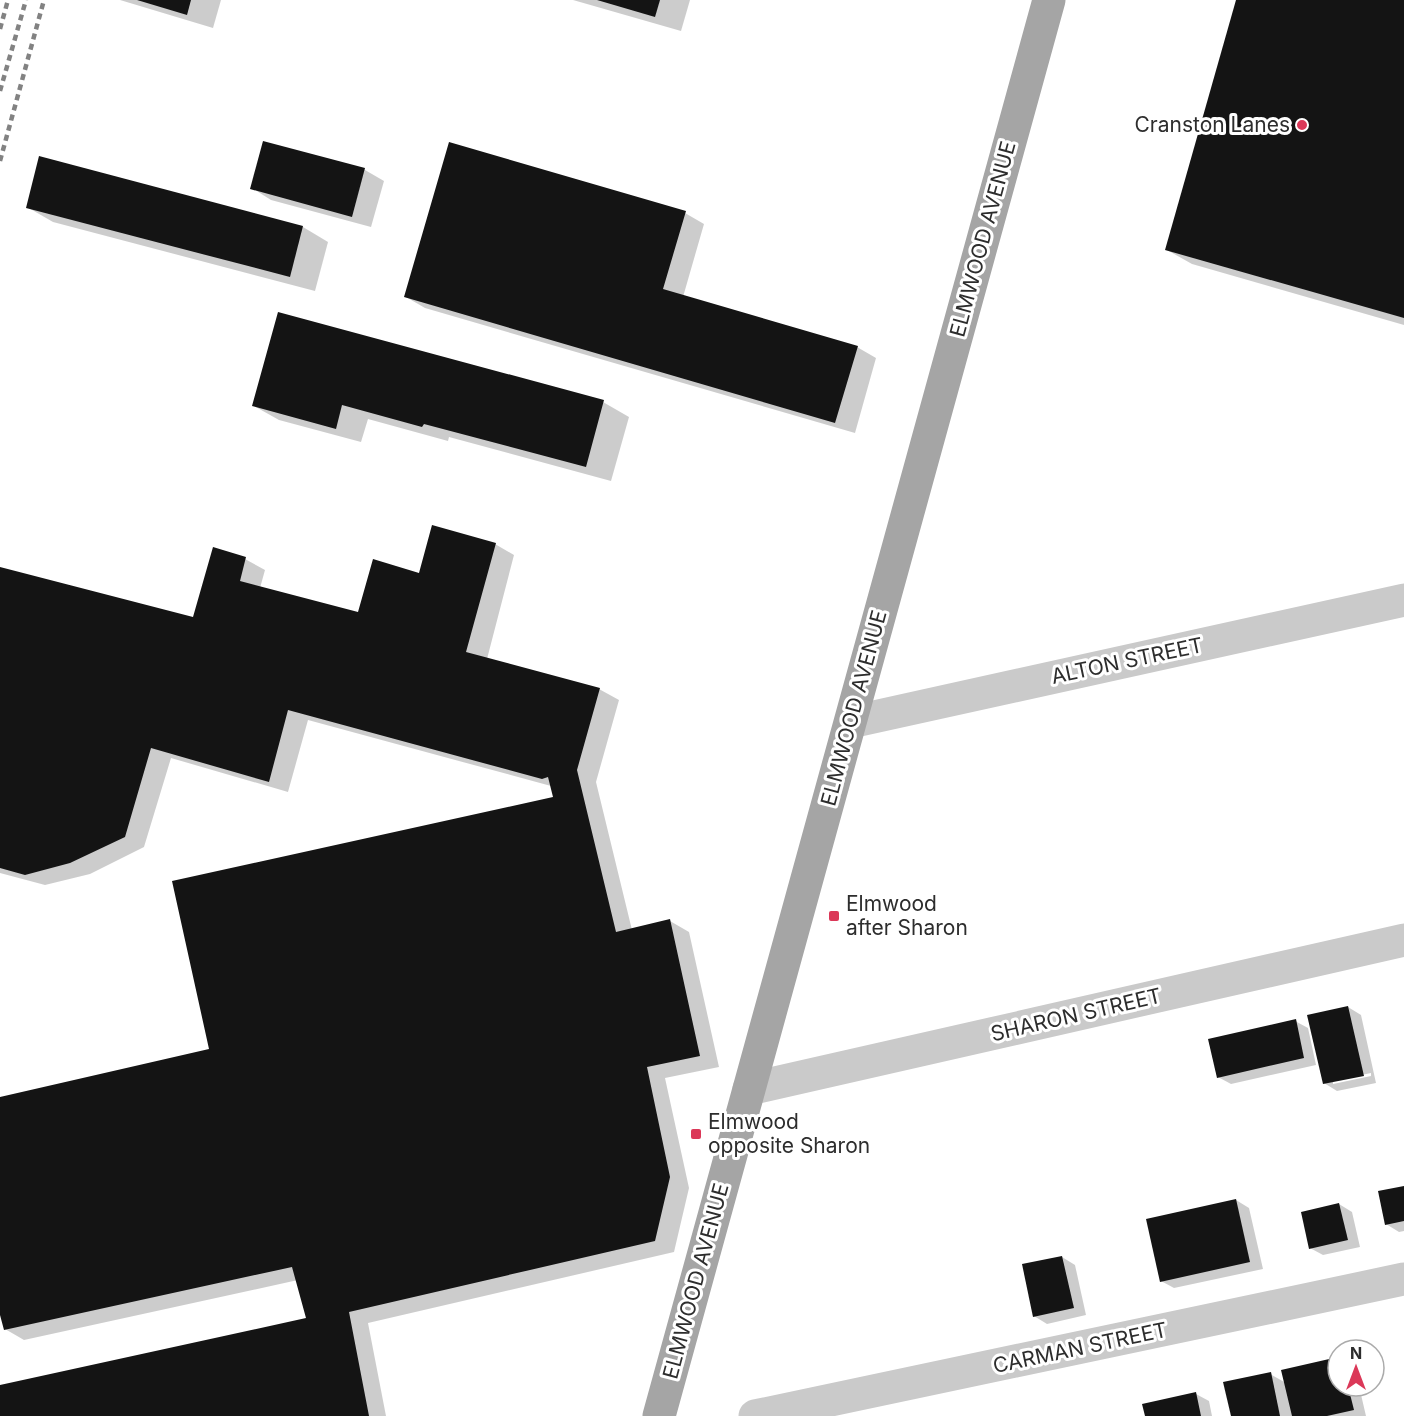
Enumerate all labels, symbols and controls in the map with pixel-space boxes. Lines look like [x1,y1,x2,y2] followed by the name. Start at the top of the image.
[1134,112,1290,137] place label: Cranston Lanes
[1295,118,1309,132] marker: Cranston Lanes
[944,138,1021,339] street label: ELMWOOD AVENUE
[815,607,892,808] street label: ELMWOOD AVENUE
[1049,632,1205,689] street label: ALTON STREET
[846,891,968,940] place label: Elmwood after Sharon
[827,909,841,923] marker: Elmwood after Sharon
[988,983,1164,1046] street label: SHARON STREET
[708,1109,870,1158] place label: Elmwood opposite Sharon
[689,1127,703,1141] marker: Elmwood opposite Sharon
[657,1180,734,1381] street label: ELMWOOD AVENUE
[991,1317,1169,1378] street label: CARMAN STREET
[1326,1338,1386,1398] north arrow
[1350,1343,1362,1363] text: N

